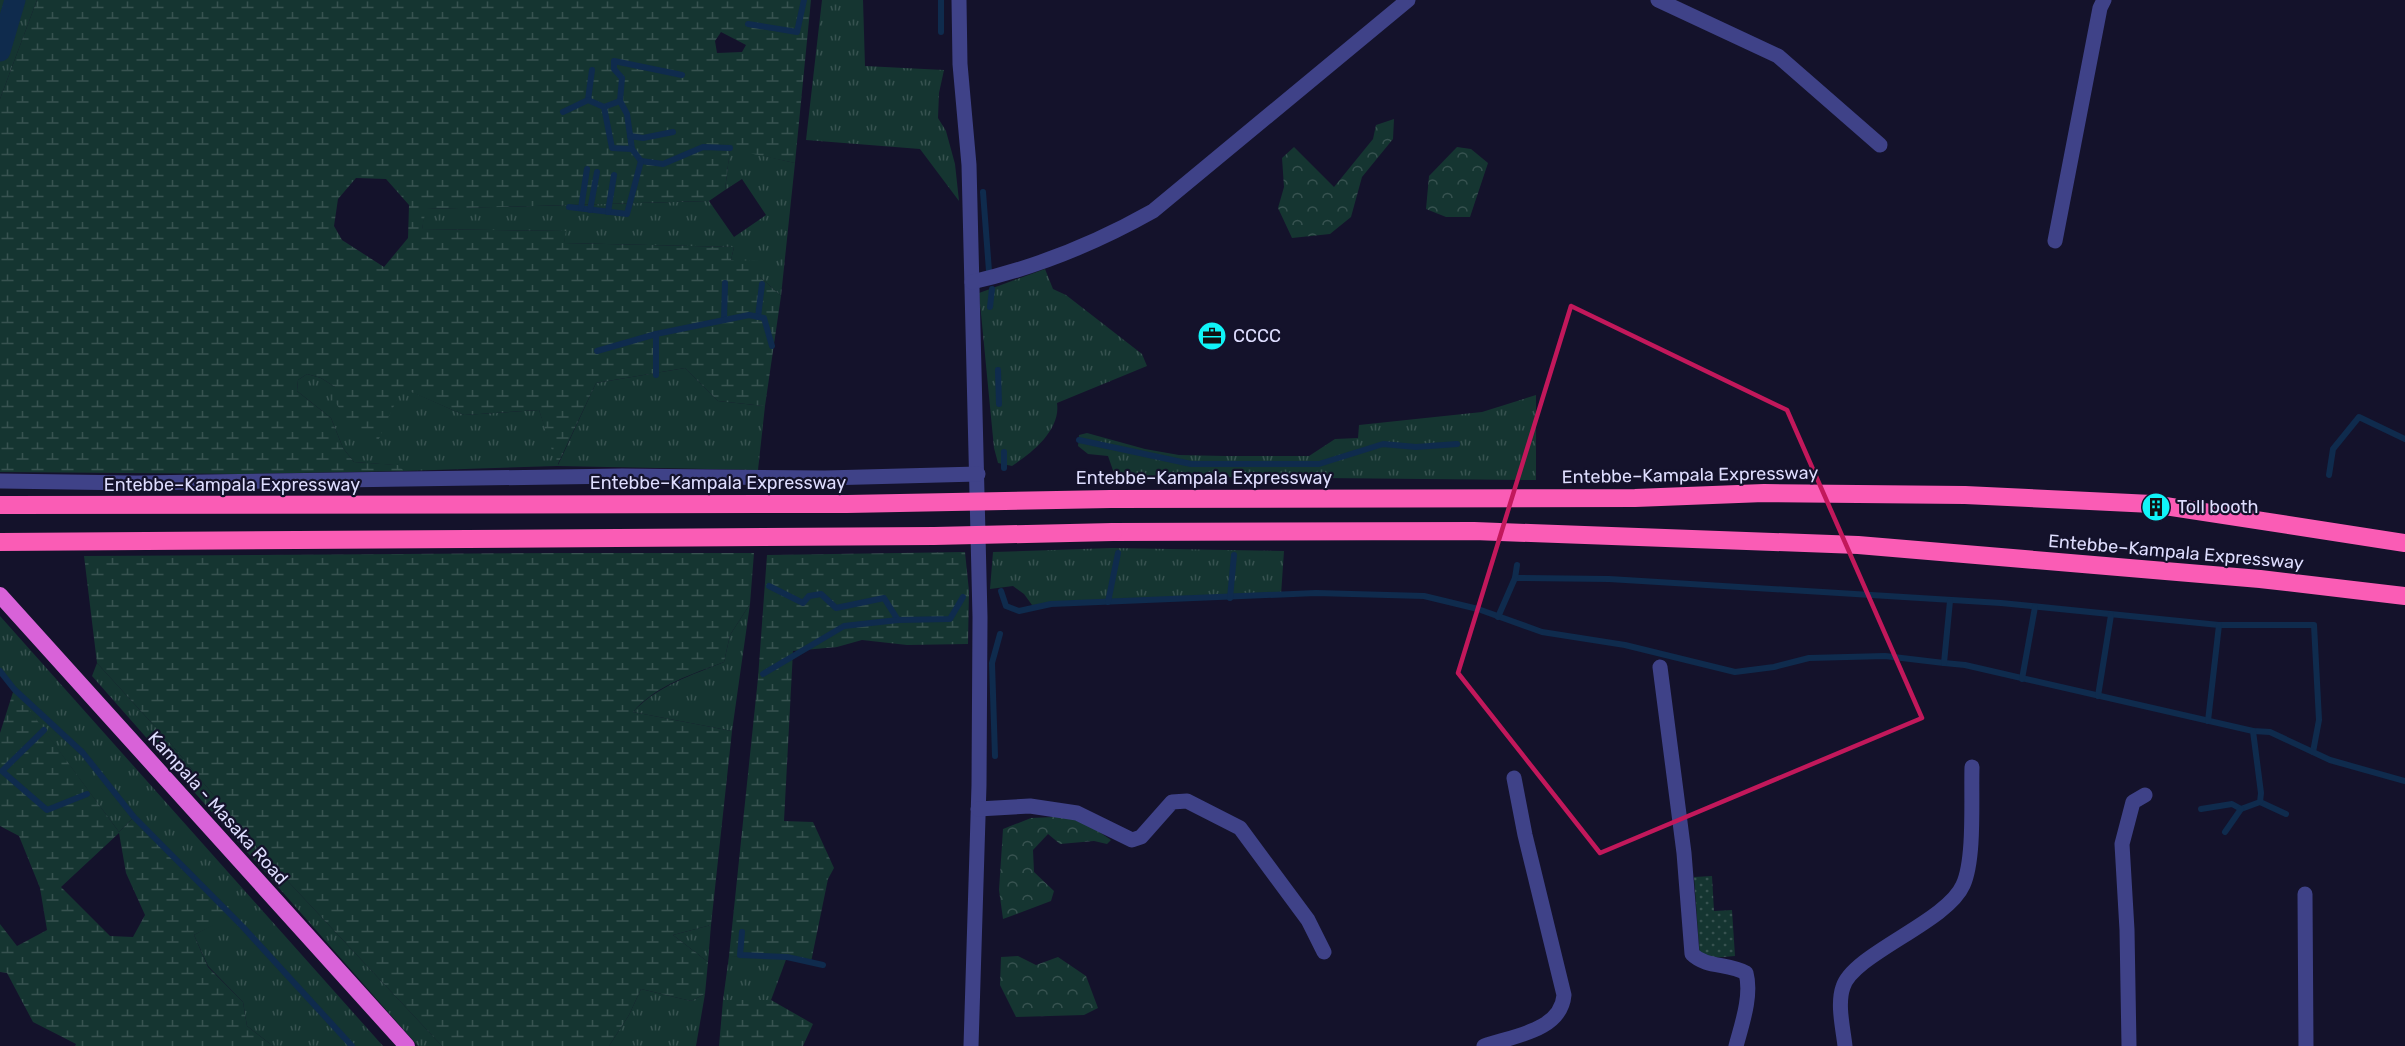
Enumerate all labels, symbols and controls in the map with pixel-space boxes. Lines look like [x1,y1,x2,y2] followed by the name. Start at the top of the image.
[1196,320,1228,352] office icon: CCCC
[1233,325,1281,347] place label: CCCC
[1562,462,1819,488] street label: Entebbe–Kampala Expressway
[1076,467,1332,489] street label: Entebbe–Kampala Expressway
[590,472,846,494] street label: Entebbe–Kampala Expressway
[104,474,360,496] street label: Entebbe–Kampala Expressway
[2140,491,2172,523] building icon: Toll booth
[2177,496,2258,518] place label: Toll booth
[2047,530,2305,574] street label: Entebbe–Kampala Expressway
[143,727,293,889] street label: Kampala - Masaka Road

